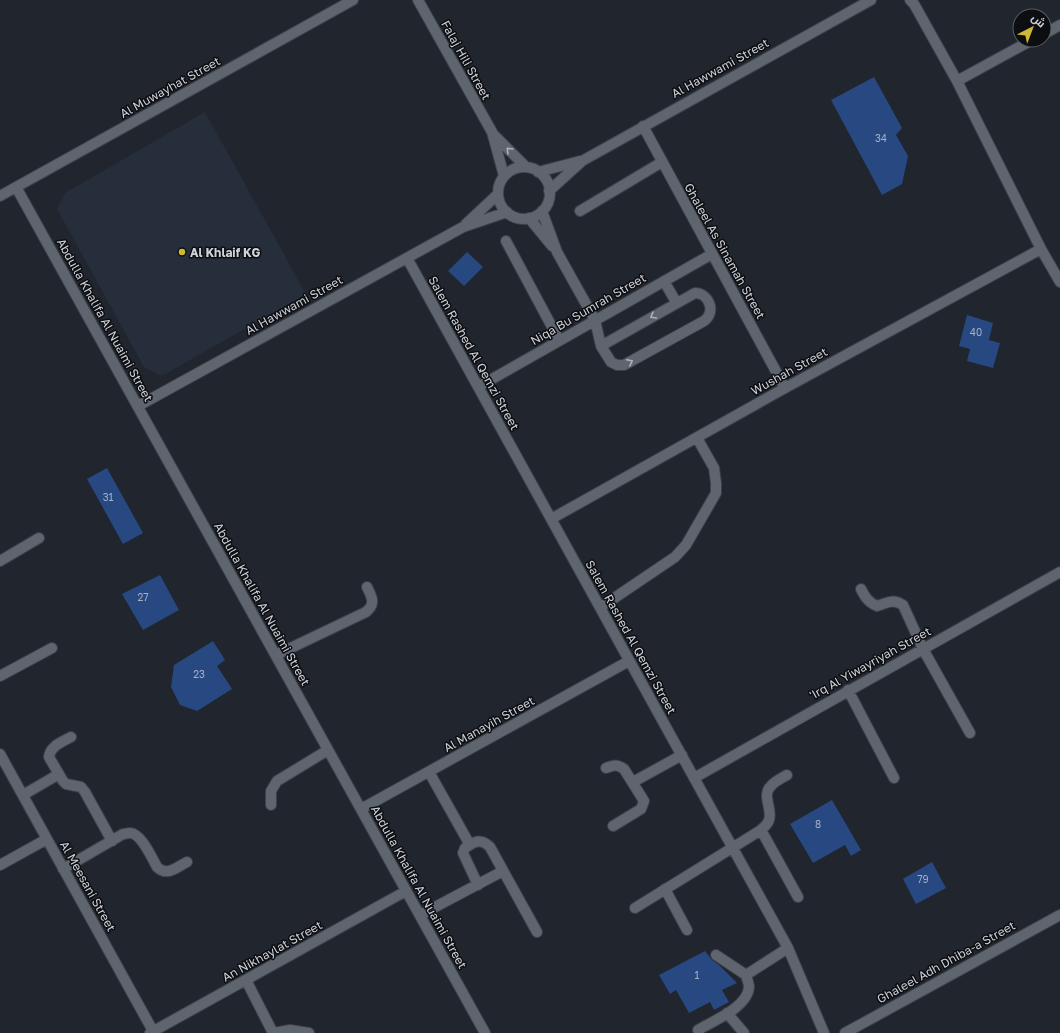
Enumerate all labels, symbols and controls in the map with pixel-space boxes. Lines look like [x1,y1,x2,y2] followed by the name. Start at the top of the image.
[1012,8,1052,48] north arrow
[1029,11,1049,30] text: ش
[438,18,494,102] street label: Falaj Hili Street
[669,35,771,101] street label: Al Hawwami Street
[117,53,223,121] street label: Al Muwayhat Street
[875,132,887,144] house number: 34
[506,147,514,155] one-way arrow
[681,181,769,322] street label: Ghaleel As Sinamah Street
[54,236,156,404] street label: Abdulla Khalifa Al Nuaimi Street
[190,245,260,260] place label: Al Khlaif KG
[177,247,187,257] marker: Al Khlaif KG
[528,270,648,348] street label: Niqa Bu Sumrah Street
[243,272,345,338] street label: Al Hawwami Street
[425,273,523,433] street label: Salem Rashed Al Qemzi Street
[650,312,657,319] one-way arrow
[970,326,982,338] house number: 40
[748,344,830,398] street label: Wushah Street
[626,359,633,366] one-way arrow
[103,491,113,503] house number: 31
[211,520,313,688] street label: Abdulla Khalifa Al Nuaimi Street
[582,557,680,717] street label: Salem Rashed Al Qemzi Street
[137,591,149,603] house number: 27
[807,623,934,703] street label: 'Irq Al Yiwayriyah Street
[193,668,205,680] house number: 23
[441,693,537,755] street label: Al Manayih Street
[368,803,470,971] street label: Abdulla Khalifa Al Nuaimi Street
[815,818,821,830] house number: 8
[57,838,119,934] street label: Al Meesani Street
[917,873,929,885] house number: 79
[219,917,325,985] street label: An Nikhaylat Street
[874,918,1018,1006] street label: Ghaleel Adh Dhiba-a Street
[695,969,700,981] house number: 1

